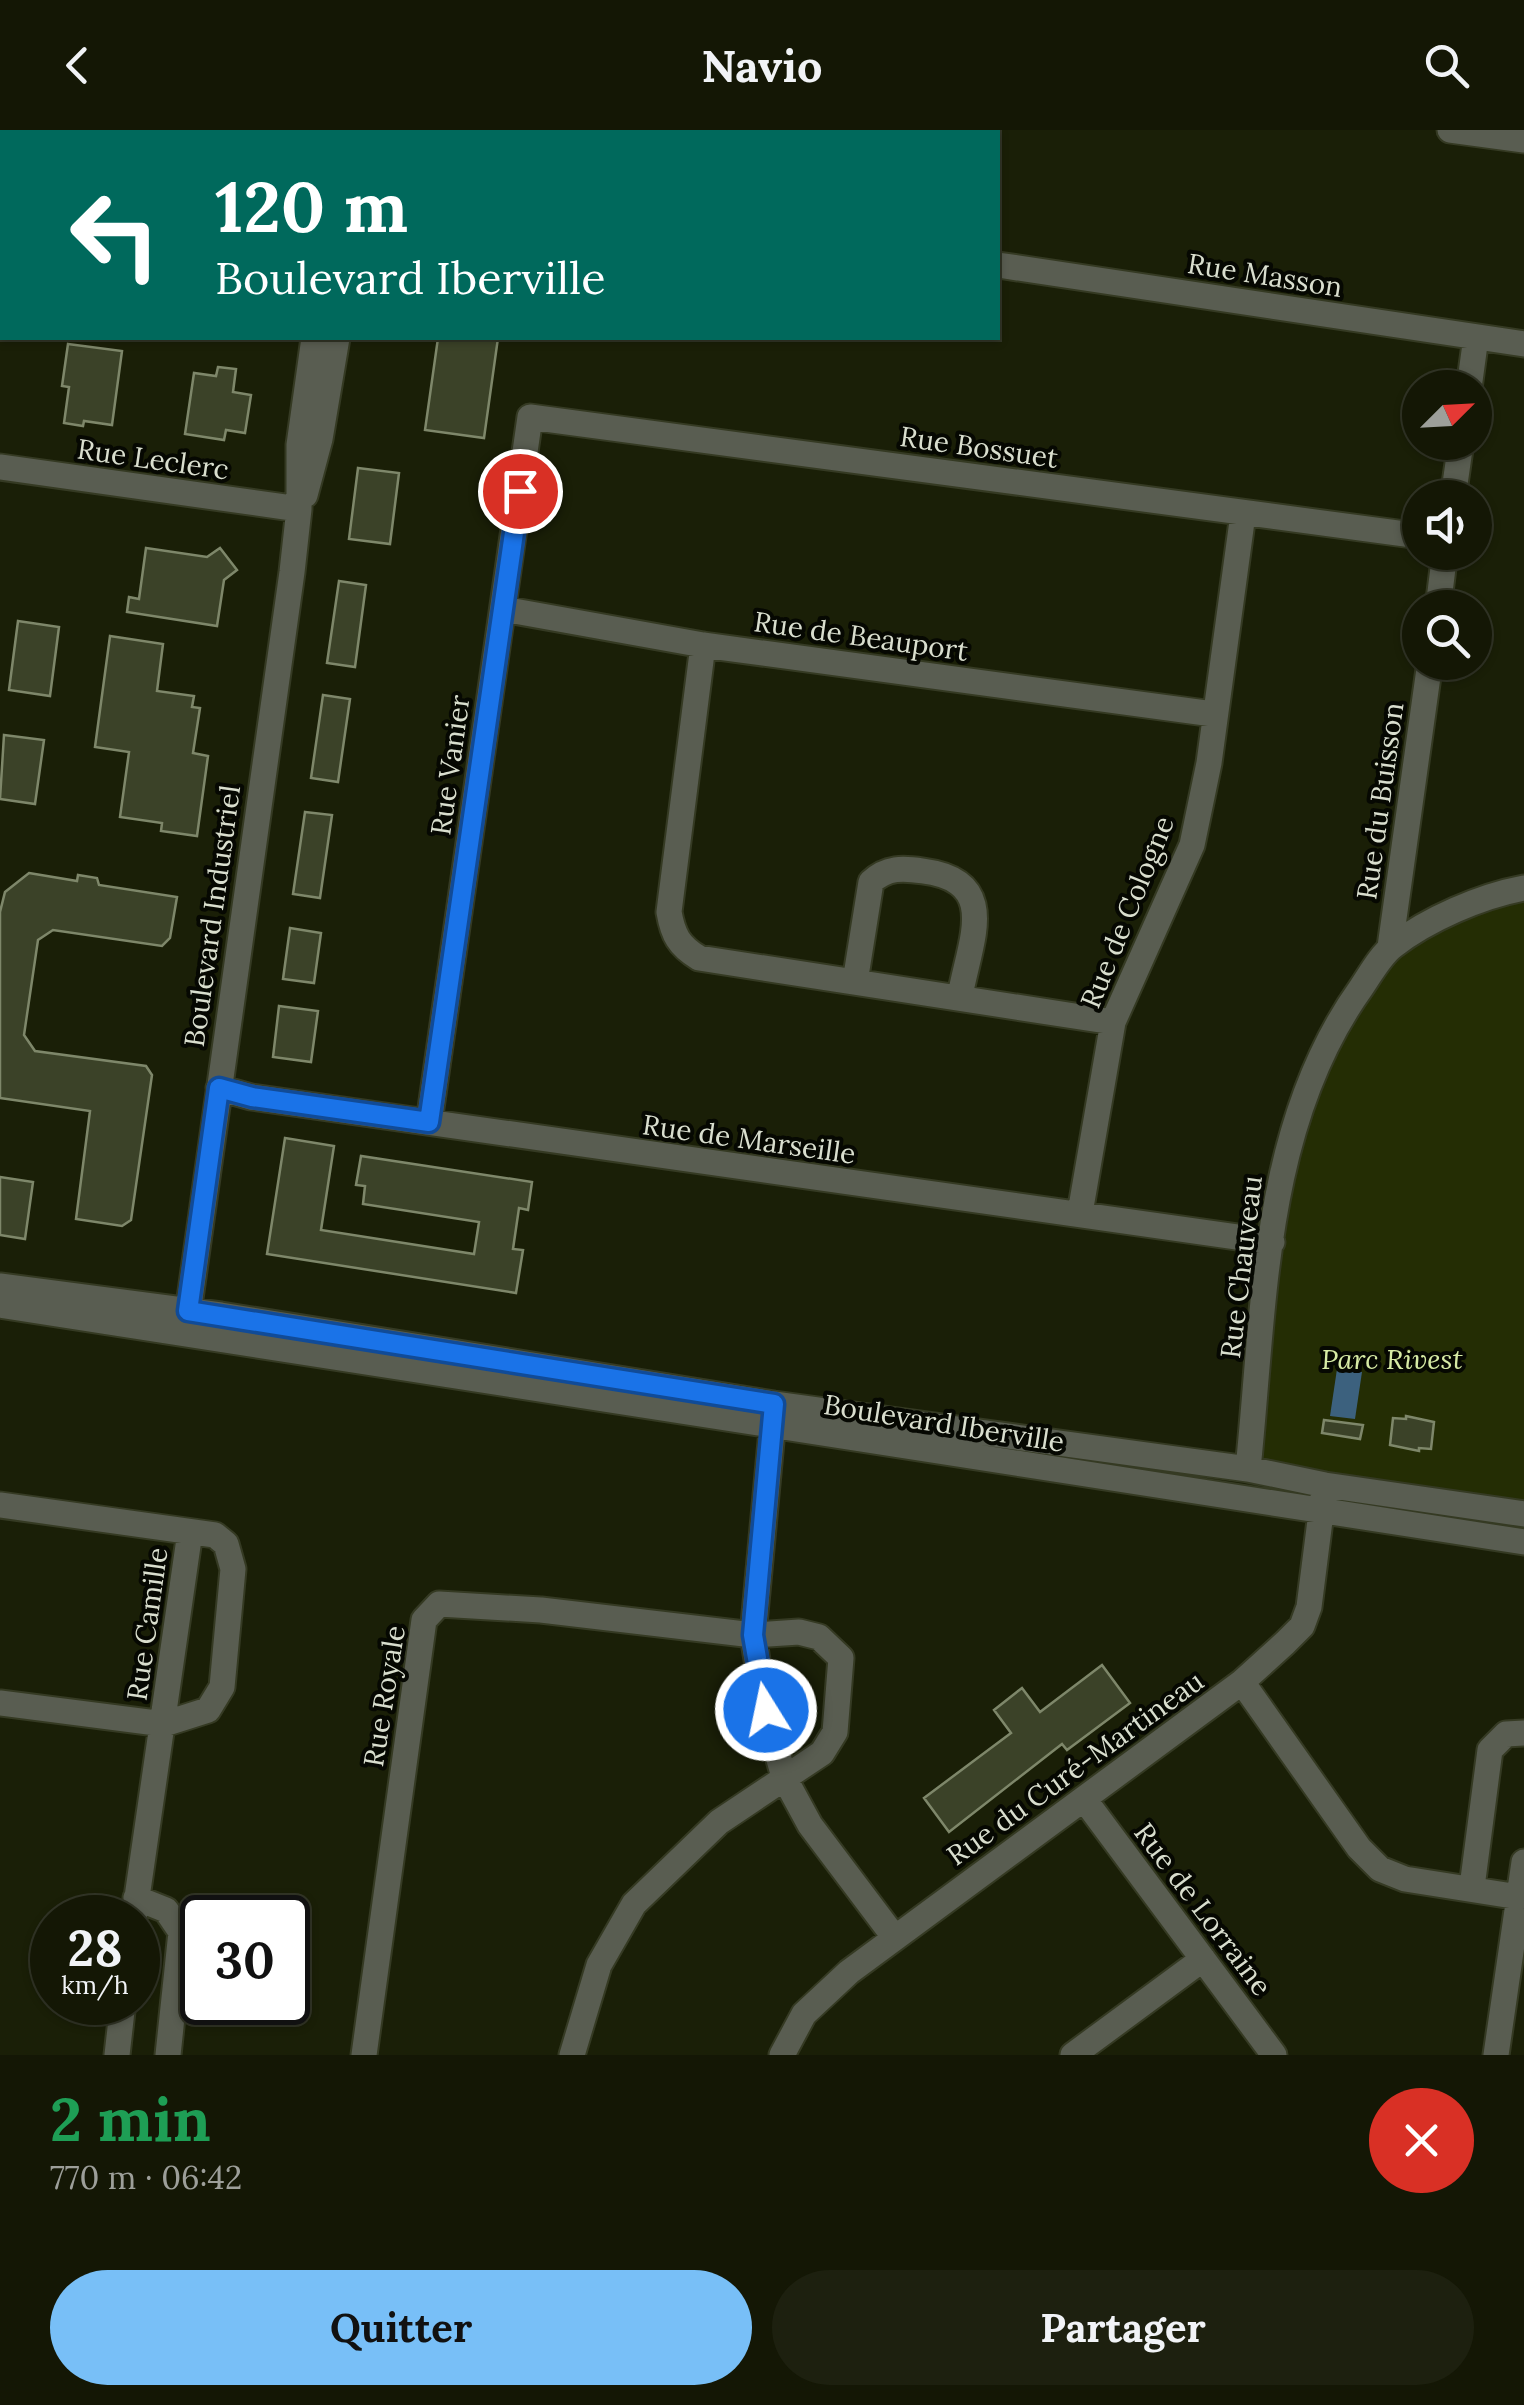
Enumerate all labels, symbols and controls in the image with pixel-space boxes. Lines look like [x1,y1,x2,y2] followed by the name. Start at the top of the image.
[701,37,823,94] text: Navio
[50,38,105,93] icon: back
[1419,38,1474,93] icon: search
[215,162,408,251] text: 120 m
[50,170,180,300] icon: left
[1185,245,1345,305] street label: Rue Masson
[215,249,606,306] text: Boulevard Iberville
[1402,370,1492,460] north arrow
[1402,370,1492,680] map controls
[898,418,1060,476] street label: Rue Bossuet
[75,431,231,487] street label: Rue Leclerc
[478,449,563,534] pin
[493,464,548,519] icon: arrive
[1402,480,1492,570] button: sound
[1402,590,1492,680] button: search
[752,603,971,669] street label: Rue de Beauport
[422,693,478,837] street label: Rue Vanier
[1348,700,1412,902] street label: Rue du Buisson
[176,783,248,1049] street label: Boulevard Industriel
[1072,811,1182,1013] street label: Rue de Cologne
[640,1106,858,1172] street label: Rue de Marseille
[1212,1173,1270,1361] street label: Rue Chauveau
[1321,1341,1464,1377] park label: Parc Rivest
[821,1386,1067,1460] street label: Boulevard Iberville
[118,1545,176,1703] street label: Rue Camille
[355,1623,413,1769] street label: Rue Royale
[714,1658,818,1762] position arrow
[940,1663,1210,1873] street label: Rue du Curé-Martineau
[1126,1815,1280,2003] street label: Rue de Lorraine
[180,1895,310,2025] speed limit sign: 30
[67,1916,123,1980] text: 28
[61,1969,129,2001] text: km/h
[50,2081,211,2157] text: 2 min
[1369,2088,1474,2193] button: close
[50,2157,242,2198] text: 770 m · 06:42
[50,2270,752,2385] button: Quitter
[772,2270,1474,2385] button: Partager

